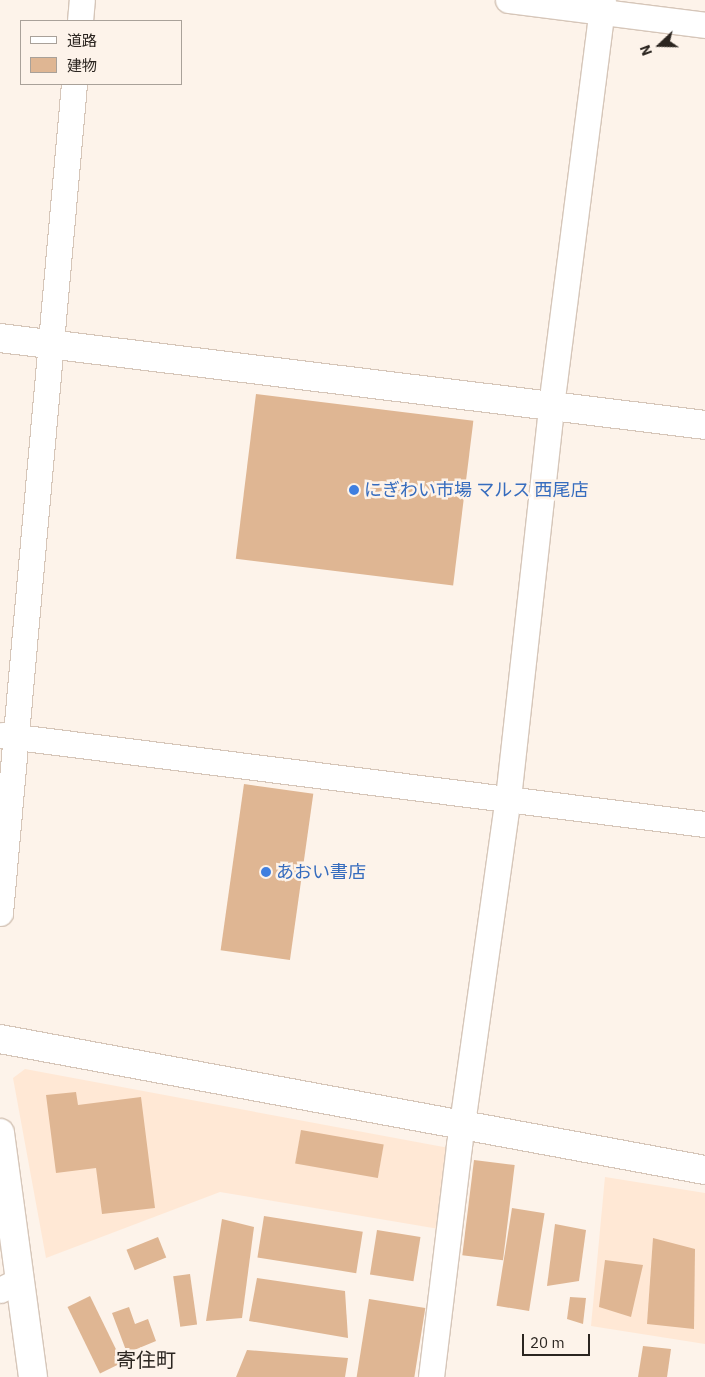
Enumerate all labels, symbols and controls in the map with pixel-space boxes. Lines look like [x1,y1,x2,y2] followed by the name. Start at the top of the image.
[20,20,182,85] legend
[635,20,685,70] north arrow
[67,31,97,50] text: 道路
[636,42,656,58] text: N
[67,56,97,75] text: 建物
[364,479,588,501] place label: にぎわい市場 マルス 西尾店
[348,484,360,496] marker: にぎわい市場 マルス 西尾店
[276,861,366,883] place label: あおい書店
[260,866,272,878] marker: あおい書店
[525,1324,592,1356] scale bar
[530,1333,565,1352] text: 20 m
[116,1347,176,1371] district label: 寄住町

